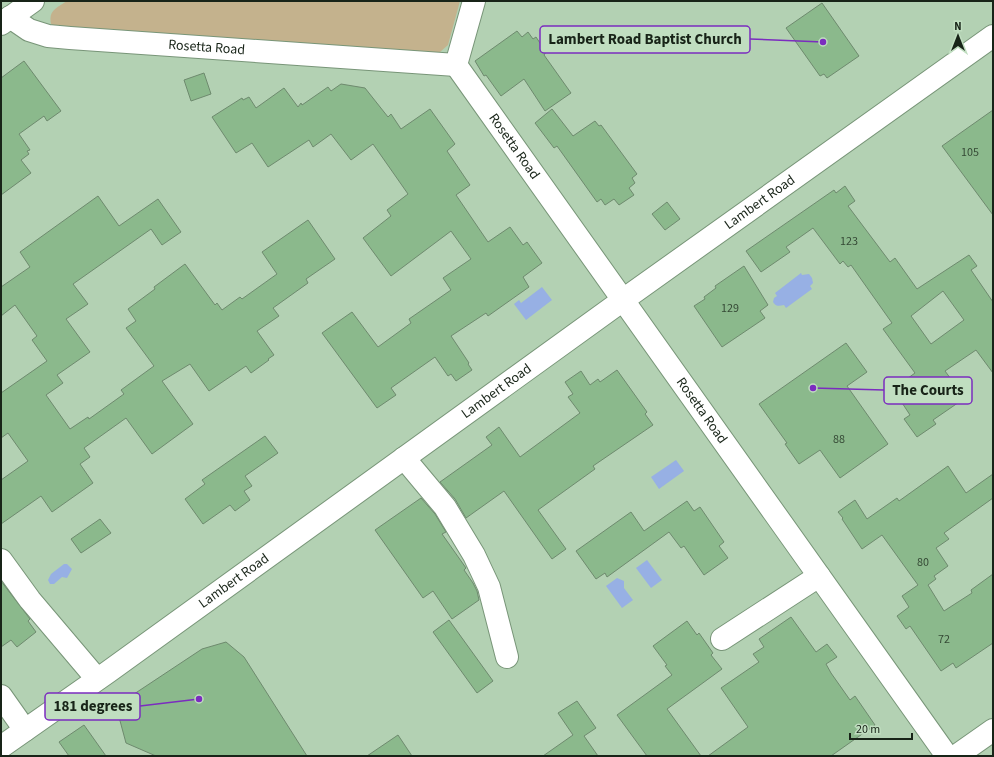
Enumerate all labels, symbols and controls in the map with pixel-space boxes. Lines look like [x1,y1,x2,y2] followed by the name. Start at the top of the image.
[938,16,978,56] north arrow
[954,19,962,34] text: N
[540,26,750,53] callout: Lambert Road Baptist Church
[548,29,742,50] text: Lambert Road Baptist Church
[168,35,246,60] street label: Rosetta Road
[483,109,544,184] street label: Rosetta Road
[961,144,979,161] house number: 105
[720,170,799,235] street label: Lambert Road
[840,233,858,250] house number: 123
[721,300,739,317] house number: 129
[457,359,536,424] street label: Lambert Road
[671,373,732,448] street label: Rosetta Road
[884,377,972,404] callout: The Courts
[892,380,964,401] text: The Courts
[833,431,845,448] house number: 88
[195,549,273,613] street label: Lambert Road
[917,554,929,571] house number: 80
[938,631,950,648] house number: 72
[45,693,140,720] callout: 181 degrees
[54,696,133,717] text: 181 degrees
[850,715,912,741] scale bar
[856,721,880,738] text: 20 m

